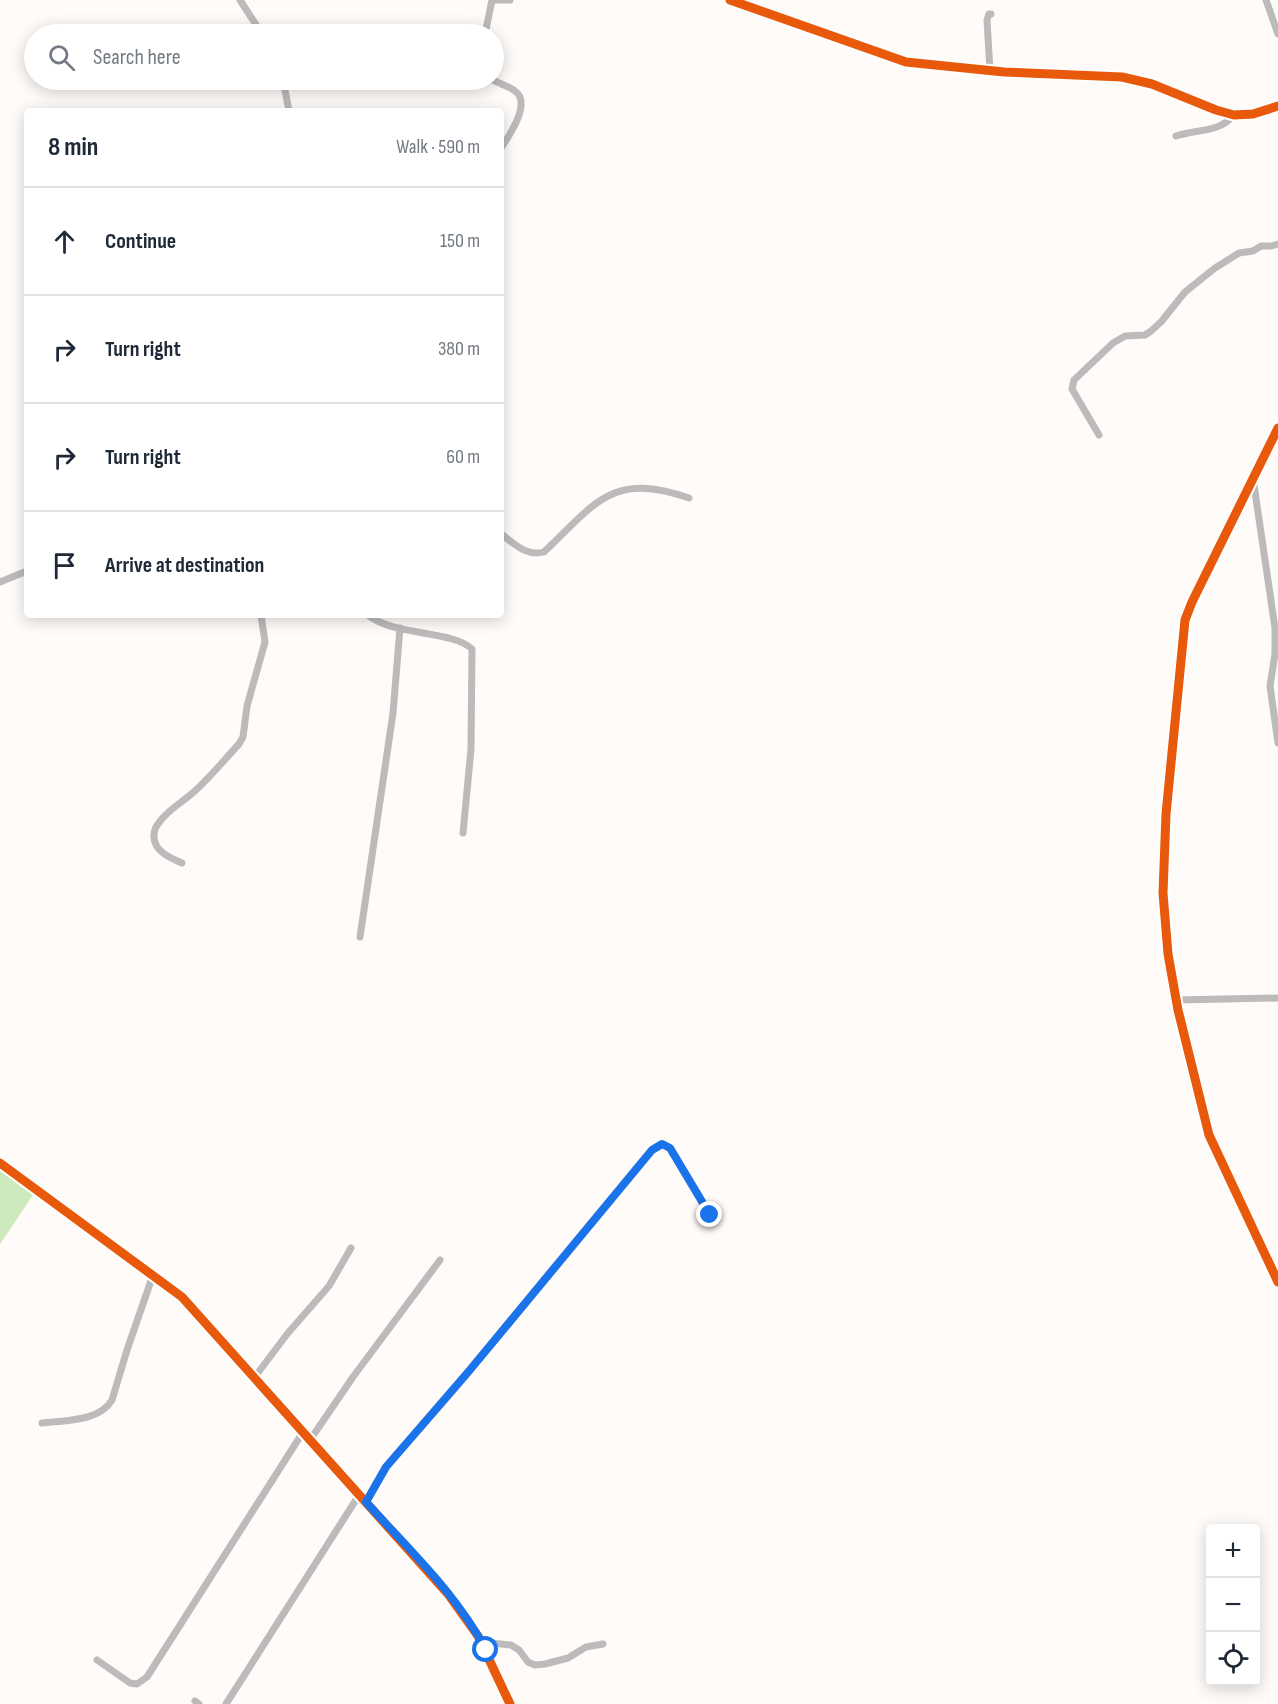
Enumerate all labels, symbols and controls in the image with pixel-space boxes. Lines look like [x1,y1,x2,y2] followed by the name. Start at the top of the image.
[24,24,504,90] search box
[45,41,78,74] icon: search
[93,44,180,71] text: Search here
[48,132,98,163] text: 8 min
[396,135,480,159] text: Walk · 590 m
[48,225,81,258] icon: ahead
[105,228,176,255] text: Continue
[440,229,480,253] text: 150 m
[48,333,81,366] icon: right
[105,336,181,363] text: Turn right
[438,337,480,361] text: 380 m
[48,441,81,474] icon: right
[105,444,181,471] text: Turn right
[446,445,480,469] text: 60 m
[48,549,81,582] icon: arrive
[105,552,264,579] text: Arrive at destination
[696,1201,722,1227] route end
[1206,1524,1260,1686] map controls
[1206,1524,1260,1578] button: +
[1206,1578,1260,1632] button: −
[1206,1632,1260,1686] button: locate
[472,1636,498,1662] route start

